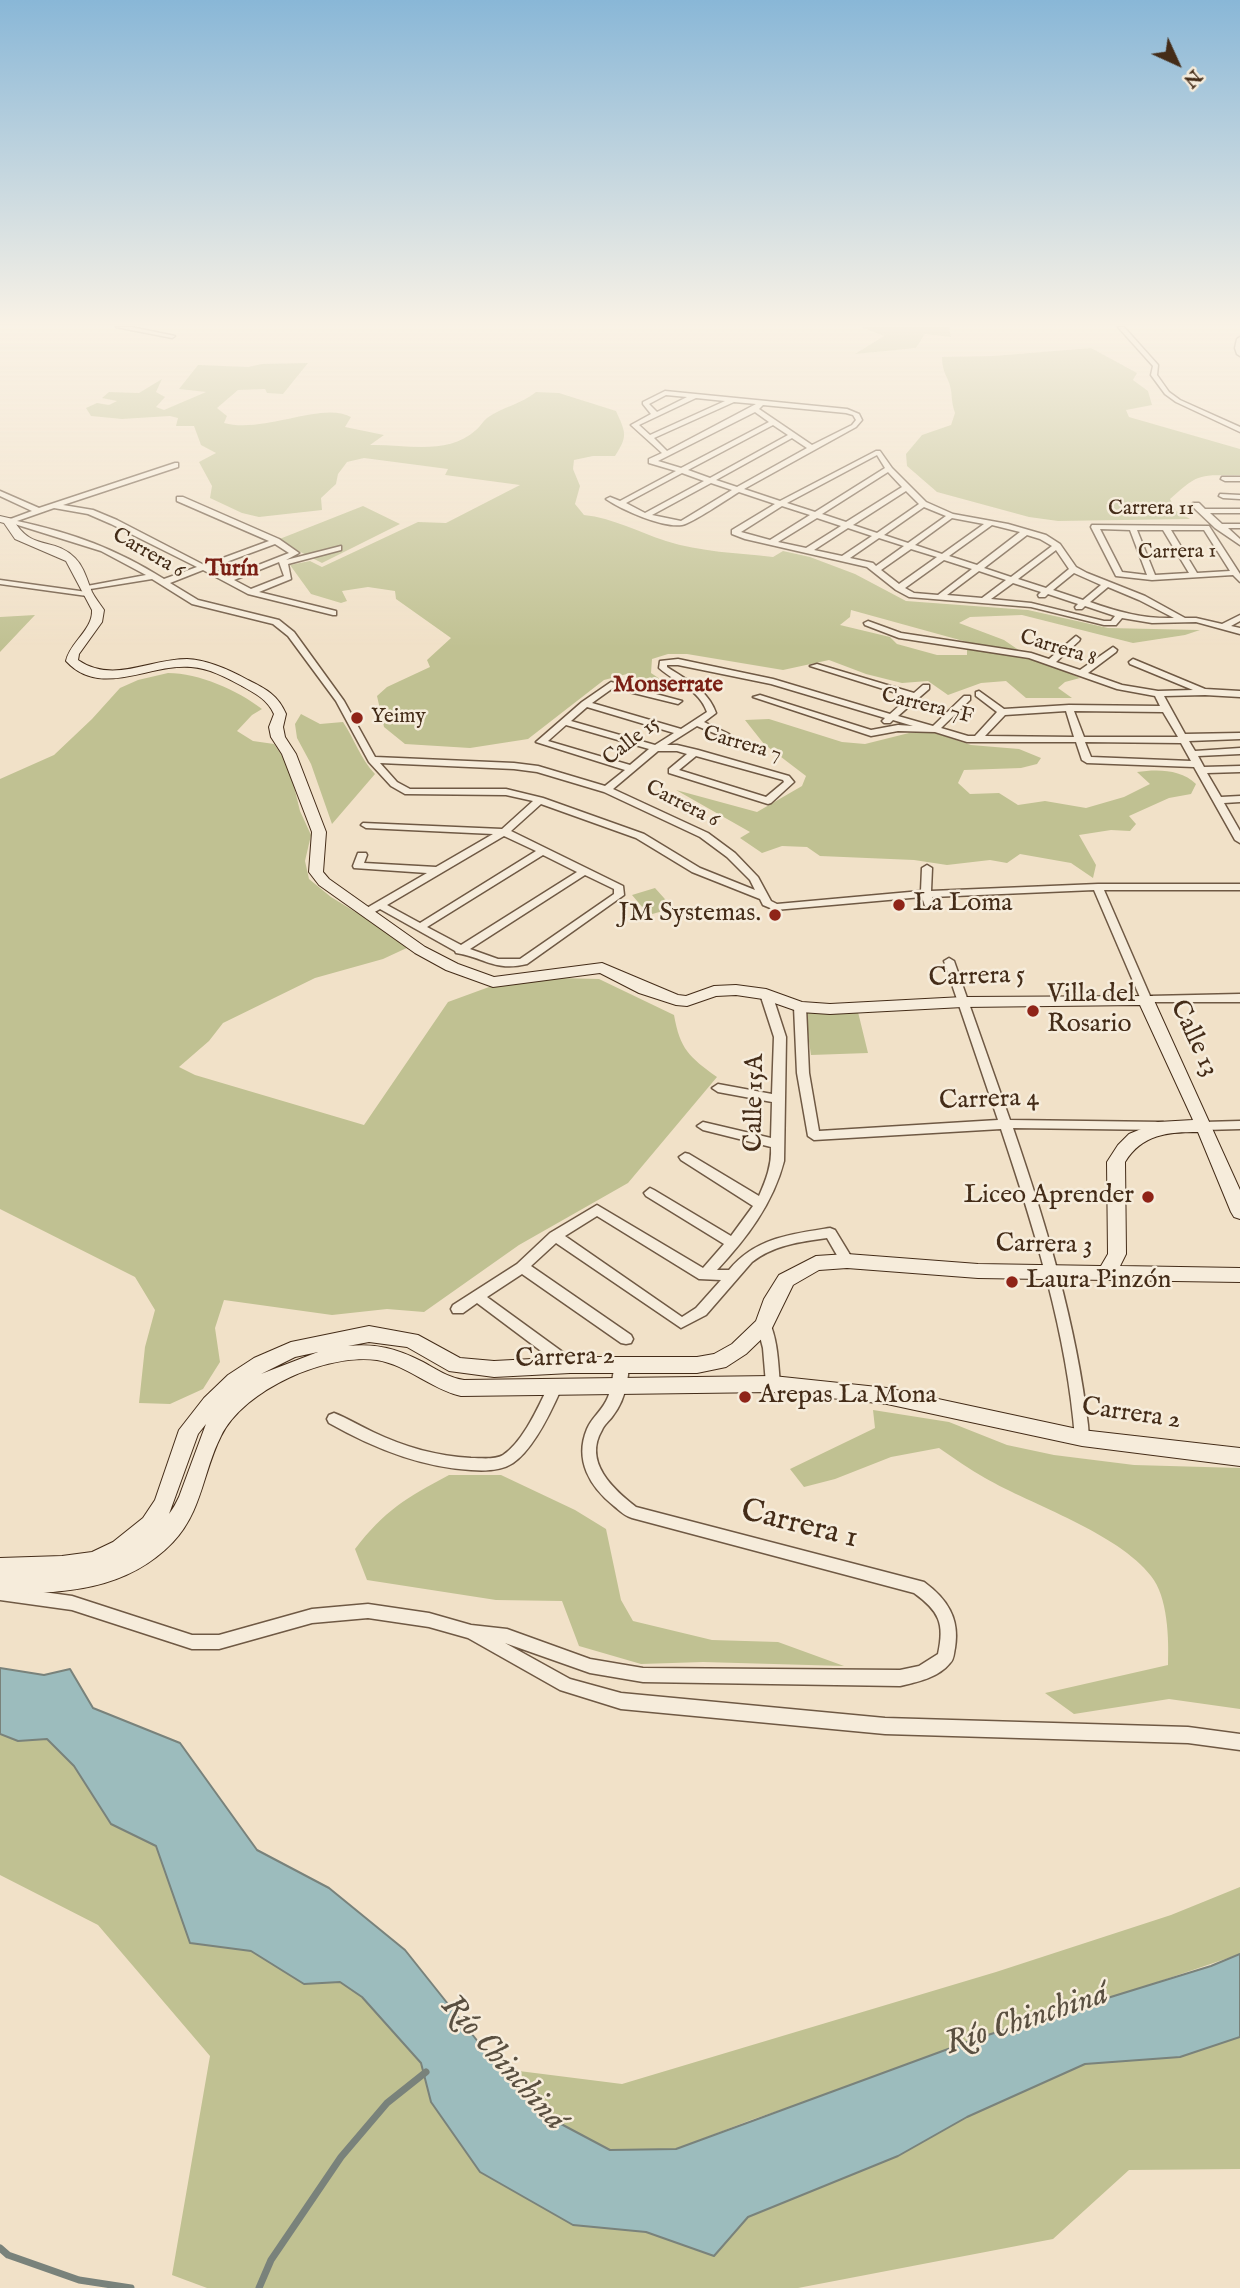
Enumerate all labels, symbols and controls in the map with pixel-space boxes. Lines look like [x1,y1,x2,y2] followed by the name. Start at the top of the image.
[1142,28,1212,98] north arrow
[1178,64,1206,92] text: N
[1108,497,1194,523] street label: Carrera 11
[107,523,189,585] street label: Carrera 6
[1138,540,1216,566] street label: Carrera 1
[205,556,259,584] district label: Turín
[1017,625,1099,673] street label: Carrera 8
[613,672,723,700] district label: Monserrate
[879,683,975,731] street label: Carrera 7F
[371,705,426,731] place label: Yeimy
[349,710,365,726] marker: Yeimy
[599,712,665,772] street label: Calle 15
[700,722,784,768] street label: Carrera 7
[641,776,723,834] street label: Carrera 6
[913,889,1012,921] place label: La Loma
[891,897,907,913] marker: La Loma
[618,899,761,931] place label: JM Systemas.
[767,907,783,923] marker: JM Systemas.
[928,961,1026,995] street label: Carrera 5
[1047,980,1135,1042] place label: Villa del Rosario
[1162,996,1224,1082] street label: Calle 13
[1025,1003,1041,1019] marker: Villa del Rosario
[740,1054,772,1152] street label: Calle 15A
[938,1084,1040,1118] street label: Carrera 4
[964,1181,1134,1213] place label: Liceo Aprender
[1140,1189,1156,1205] marker: Liceo Aprender
[995,1230,1093,1262] street label: Carrera 3
[1026,1266,1171,1298] place label: Laura Pinzón
[1004,1274,1020,1290] marker: Laura Pinzón
[515,1342,615,1376] street label: Carrera 2
[759,1381,937,1413] place label: Arepas La Mona
[737,1389,753,1405] marker: Arepas La Mona
[1080,1393,1182,1437] street label: Carrera 2
[736,1493,862,1559] street label: Carrera 1
[941,1976,1113,2066] water label: Río Chinchiná
[431,1988,573,2140] water label: Río Chinchiná

